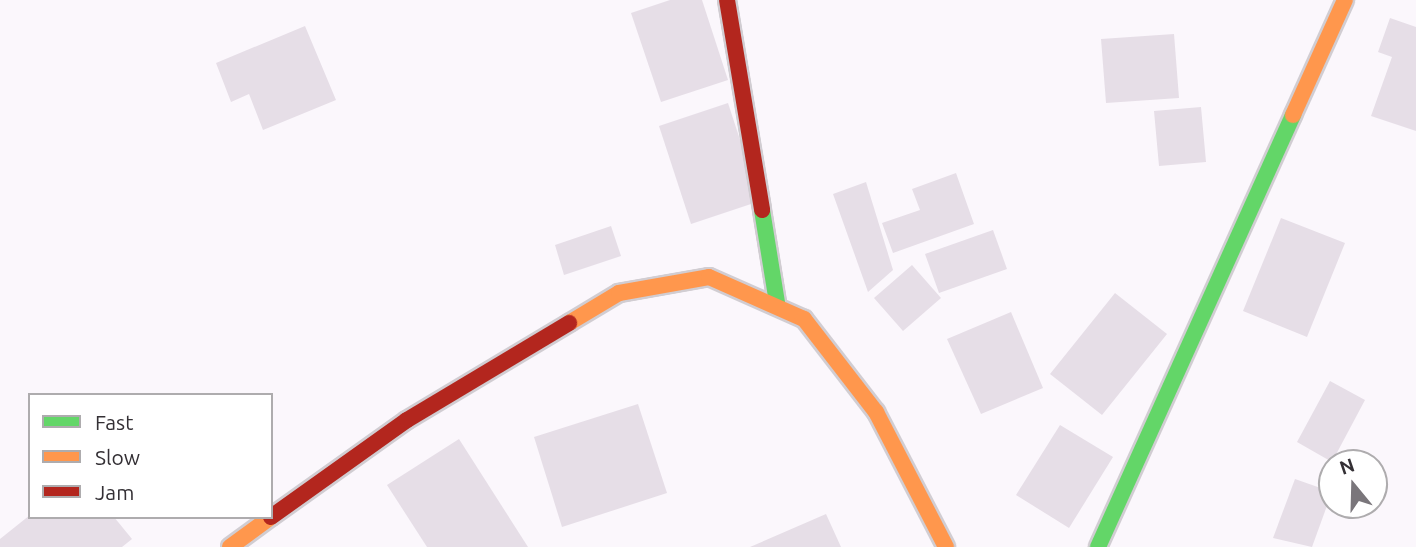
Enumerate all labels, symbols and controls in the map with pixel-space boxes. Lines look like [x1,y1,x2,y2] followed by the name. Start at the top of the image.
[28,393,273,519] legend
[95,410,133,434] text: Fast
[95,445,140,469] text: Slow
[1318,449,1388,519] north arrow
[1337,453,1357,479] text: N
[95,480,134,504] text: Jam

